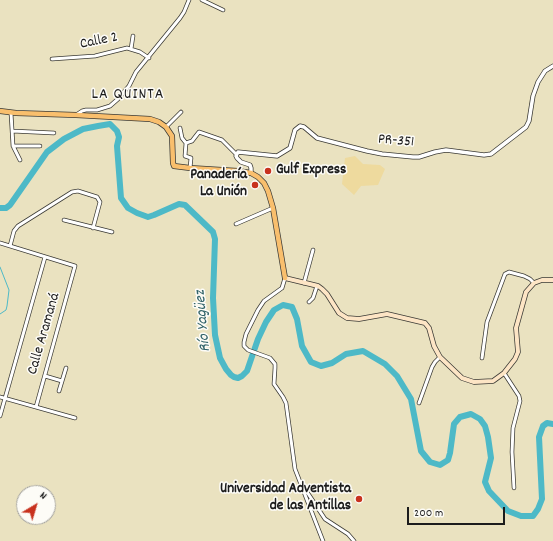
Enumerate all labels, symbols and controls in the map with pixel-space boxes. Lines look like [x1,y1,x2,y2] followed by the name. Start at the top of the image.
[79,30,119,54] street label: Calle 2
[92,86,164,106] district label: LA QUINTA
[377,131,415,153] street label: PR-351
[276,162,346,180] place label: Gulf Express
[263,166,273,176] marker: Gulf Express
[190,167,247,202] place label: Panadería La Unión
[250,180,260,190] marker: Panadería La Unión
[192,289,216,353] water label: Río Yagüez
[25,291,65,377] street label: Calle Aramaná
[220,481,351,516] place label: Universidad Adventista de las Antillas
[16,485,56,525] north arrow
[36,488,50,504] text: N
[354,494,364,504] marker: Universidad Adventista de las Antillas
[409,499,507,525] scale bar
[414,505,443,522] text: 200 m

